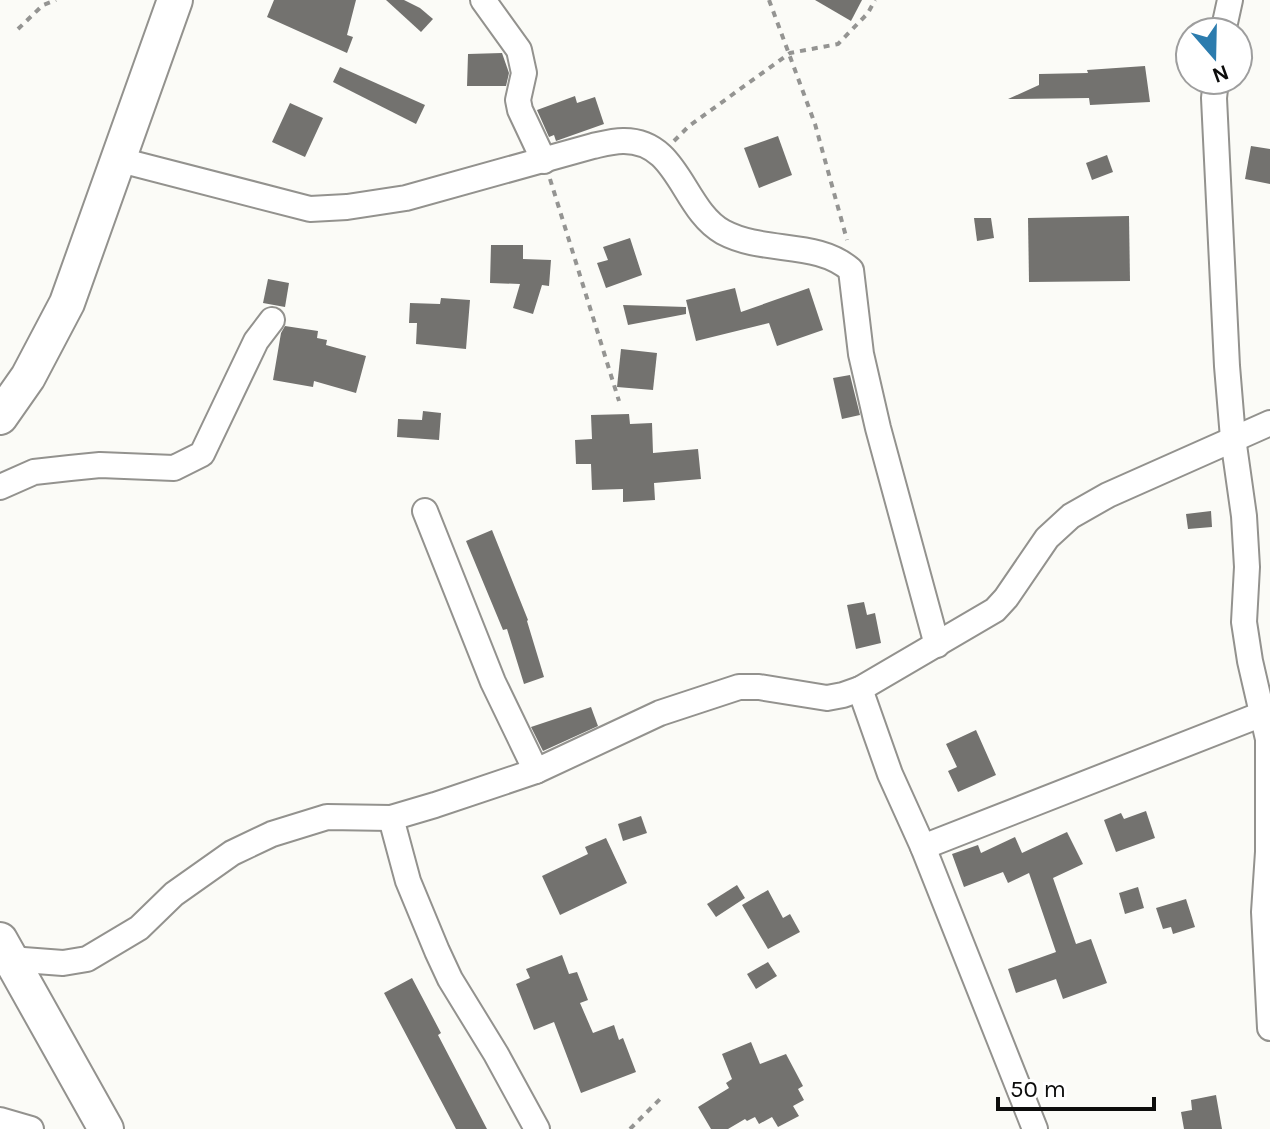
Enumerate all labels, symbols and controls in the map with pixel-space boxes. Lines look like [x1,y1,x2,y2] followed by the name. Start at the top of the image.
[1174,16,1254,96] north arrow
[1209,59,1232,89] text: N
[998,1061,1154,1111] scale bar
[1010,1075,1066,1103] text: 50 m

